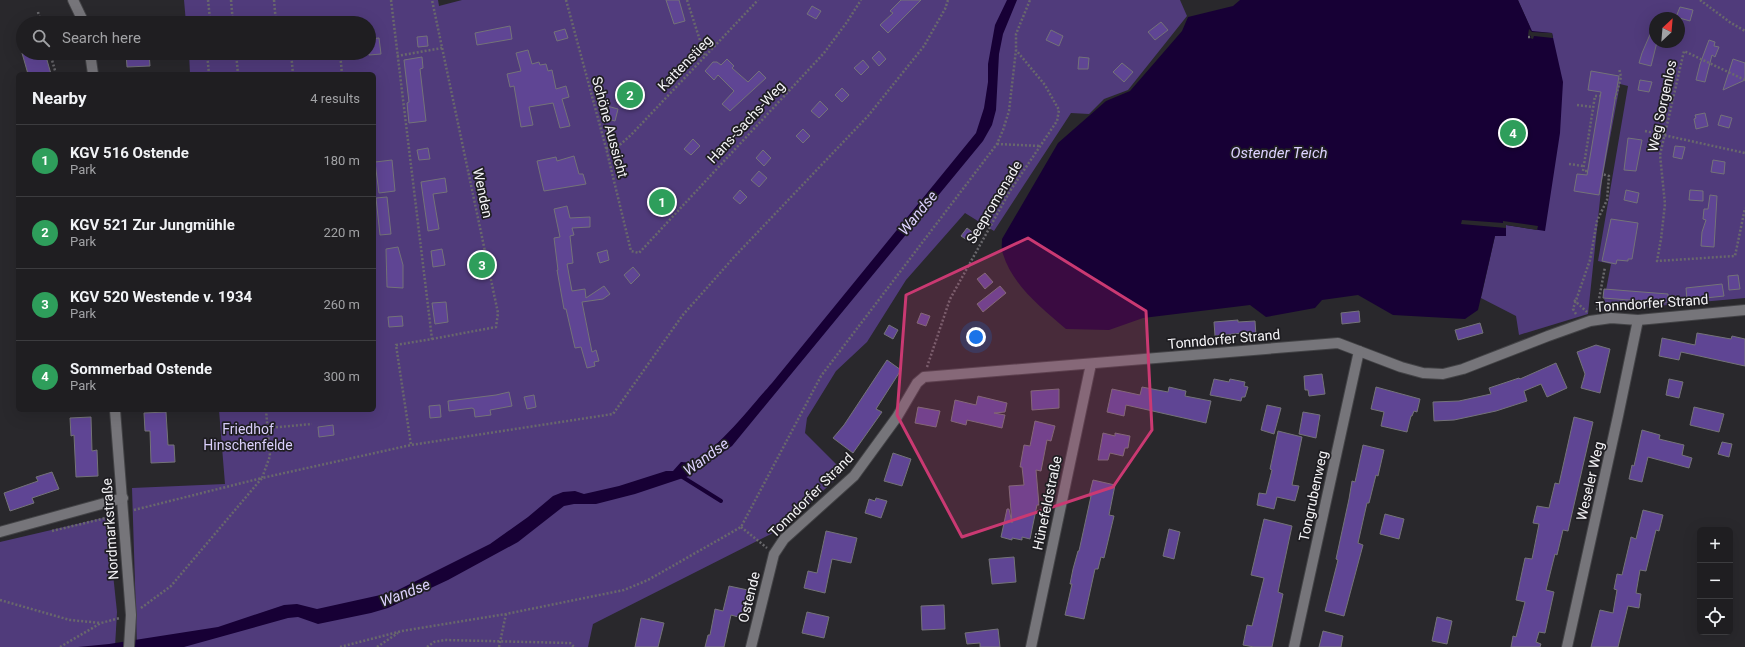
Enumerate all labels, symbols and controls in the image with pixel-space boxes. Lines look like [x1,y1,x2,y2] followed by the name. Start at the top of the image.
[1649,12,1685,48] north arrow
[16,16,376,60] search box
[30,27,52,49] icon: search
[62,29,141,47] text: Search here
[655,32,715,94] street label: Kattenstieg
[1644,59,1680,153] street label: Weg Sorgenlos
[589,75,631,180] street label: Schöne Aussicht
[704,78,788,166] street label: Hans-Sachs-Weg
[617,80,643,110] pin: 2
[32,88,87,108] text: Nearby
[310,91,360,106] text: 4 results
[1500,118,1526,148] pin: 4
[70,144,189,162] text: KGV 516 Ostende
[1230,144,1328,162] water label: Ostender Teich
[41,153,49,168] text: 1
[323,153,360,168] text: 180 m
[963,158,1025,246] street label: Seepromenade
[70,162,96,177] text: Park
[470,167,496,219] street label: Wenden
[649,187,675,217] pin: 1
[895,187,942,239] water label: Wandse
[70,216,235,234] text: KGV 521 Zur Jungmühle
[41,225,49,240] text: 2
[323,225,360,240] text: 220 m
[70,234,96,249] text: Park
[469,250,495,280] pin: 3
[70,288,252,306] text: KGV 520 Westende v. 1934
[1595,291,1709,315] street label: Tonndorfer Strand
[41,297,49,312] text: 3
[323,297,360,312] text: 260 m
[70,306,96,321] text: Park
[1167,326,1281,352] street label: Tonndorfer Strand
[966,327,986,347] your location
[70,360,212,378] text: Sommerbad Ostende
[41,369,49,384] text: 4
[323,369,360,384] text: 300 m
[70,378,96,393] text: Park
[203,421,293,453] park label: Friedhof Hinschenfelde
[680,434,733,480] water label: Wandse
[1573,440,1607,522] street label: Weseler Weg
[765,449,857,541] street label: Tonndorfer Strand
[1296,449,1330,543] street label: Tongrubenweg
[1029,454,1065,552] street label: Hünefeldstraße
[98,478,122,580] street label: Nordmarkstraße
[1697,527,1733,635] map controls
[1697,527,1733,563] button: +
[1697,563,1733,599] button: −
[735,570,763,624] street label: Ostende
[377,575,433,611] water label: Wandse
[1697,599,1733,635] button: locate

